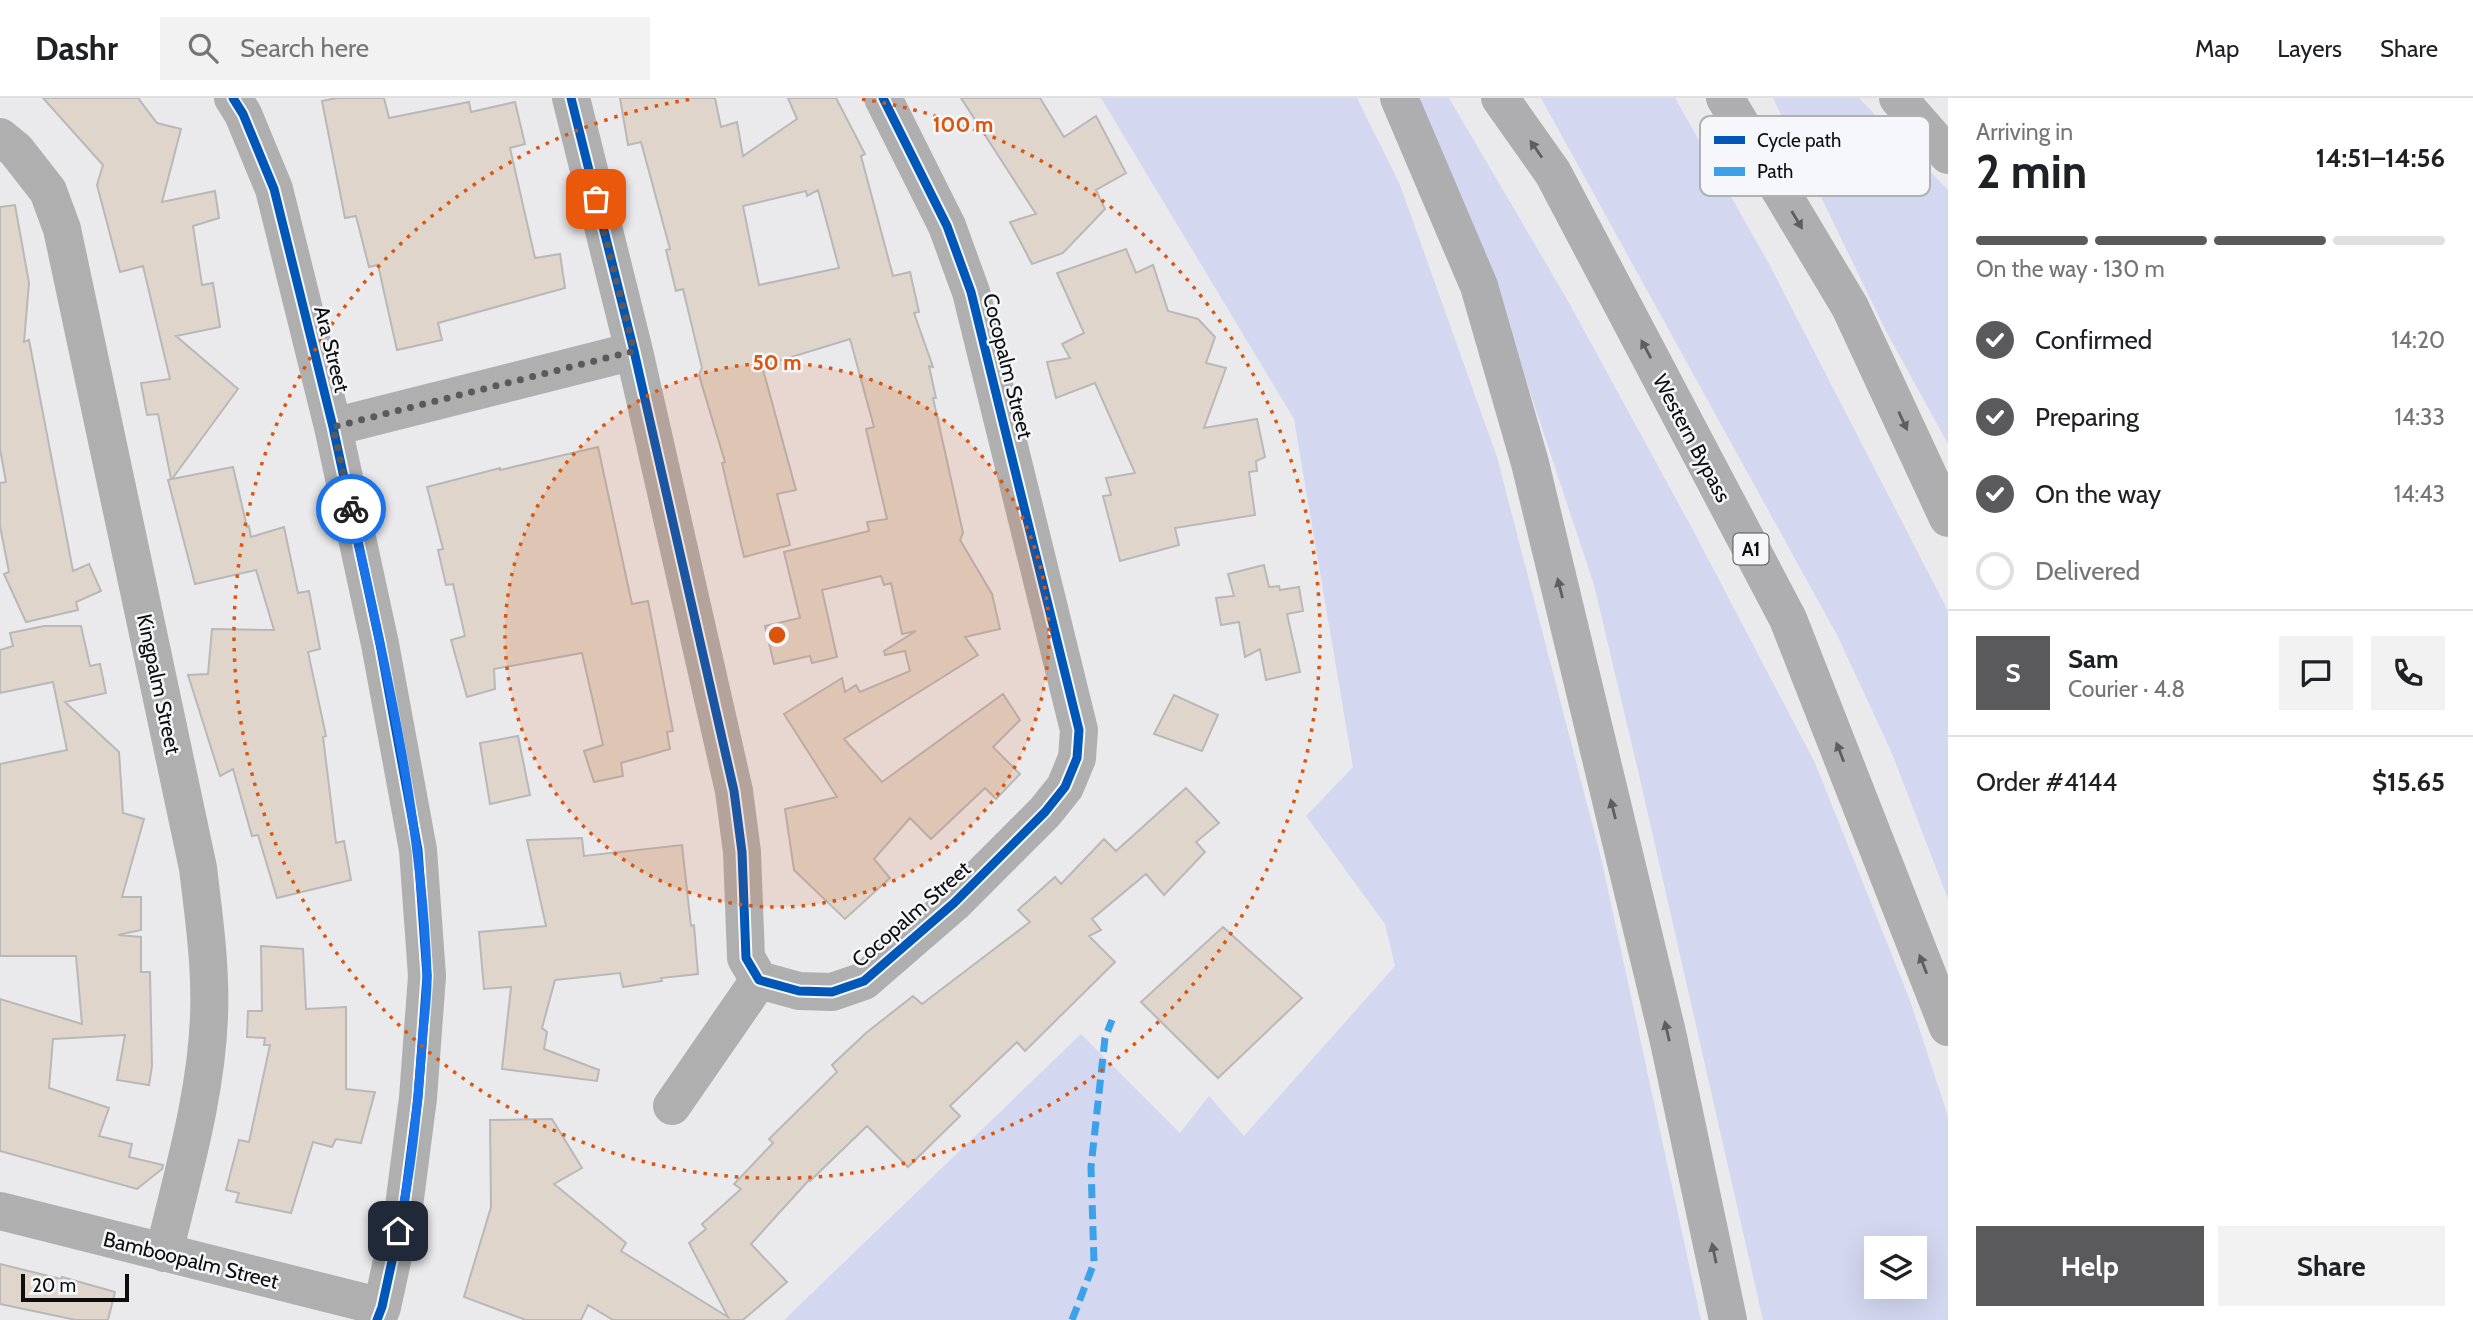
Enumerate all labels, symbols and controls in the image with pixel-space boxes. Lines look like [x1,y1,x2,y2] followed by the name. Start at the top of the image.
[160,17,650,80] search box
[35,28,118,68] text: Dashr
[184,29,222,67] icon: search
[240,32,369,64] text: Search here
[2195,34,2239,63] text: Map
[2277,34,2342,63] text: Layers
[2380,34,2438,63] text: Share
[933,112,993,137] text: 100 m
[1700,116,1930,196] legend
[1976,118,2073,146] text: Arriving in
[1757,129,1841,152] text: Cycle path
[1530,140,1544,158] one-way arrow
[2316,142,2445,174] text: 14:51–14:56
[1976,144,2087,200] text: 2 min
[1757,160,1793,183] text: Path
[566,169,626,229] pin
[577,180,615,218] icon: bag
[1791,210,1804,229] one-way arrow
[1976,255,2165,283] text: On the way · 130 m
[978,291,1038,441] street label: Cocopalm Street
[309,303,355,395] street label: Ara Street
[1976,321,2014,359] icon: check
[2035,324,2152,356] text: Confirmed
[2391,326,2445,354] text: 14:20
[1640,339,1651,359] one-way arrow
[752,350,802,375] text: 50 m
[1648,370,1736,506] street label: Western Bypass
[1976,398,2014,436] icon: check
[2035,401,2139,433] text: Preparing
[2395,403,2445,431] text: 14:33
[1897,411,1908,431] one-way arrow
[316,474,386,544] courier
[1976,475,2014,513] icon: check
[2035,478,2161,510] text: On the way
[2394,480,2445,508] text: 14:43
[332,490,370,528] icon: bike
[1734,534,1768,564] road number: A1
[2035,555,2140,587] text: Delivered
[1554,577,1565,599] one-way arrow
[132,612,186,756] street label: Kingpalm Street
[765,623,789,647] centre of rings
[2279,636,2353,710] button: chat
[2371,636,2445,710] button: phone
[2068,643,2119,675] text: Sam
[2005,657,2021,689] text: S
[2068,675,2185,703] text: Courier · 4.8
[1834,741,1845,762] one-way arrow
[1976,766,2117,798] text: Order #4144
[2372,766,2445,798] text: $15.65
[1608,798,1619,820] one-way arrow
[847,856,975,972] street label: Cocopalm Street
[1918,953,1929,974] one-way arrow
[1661,1020,1672,1042] one-way arrow
[368,1201,428,1261] pin
[379,1212,417,1250] icon: home
[101,1226,281,1294] street label: Bamboopalm Street
[1976,1226,2204,1306] button: Help
[2218,1226,2445,1306] button: Share
[1864,1236,1927,1299] map controls
[1864,1236,1927,1299] button: layers
[1708,1242,1719,1264] one-way arrow
[21,1271,130,1303] scale bar
[32,1274,76,1297] text: 20 m

